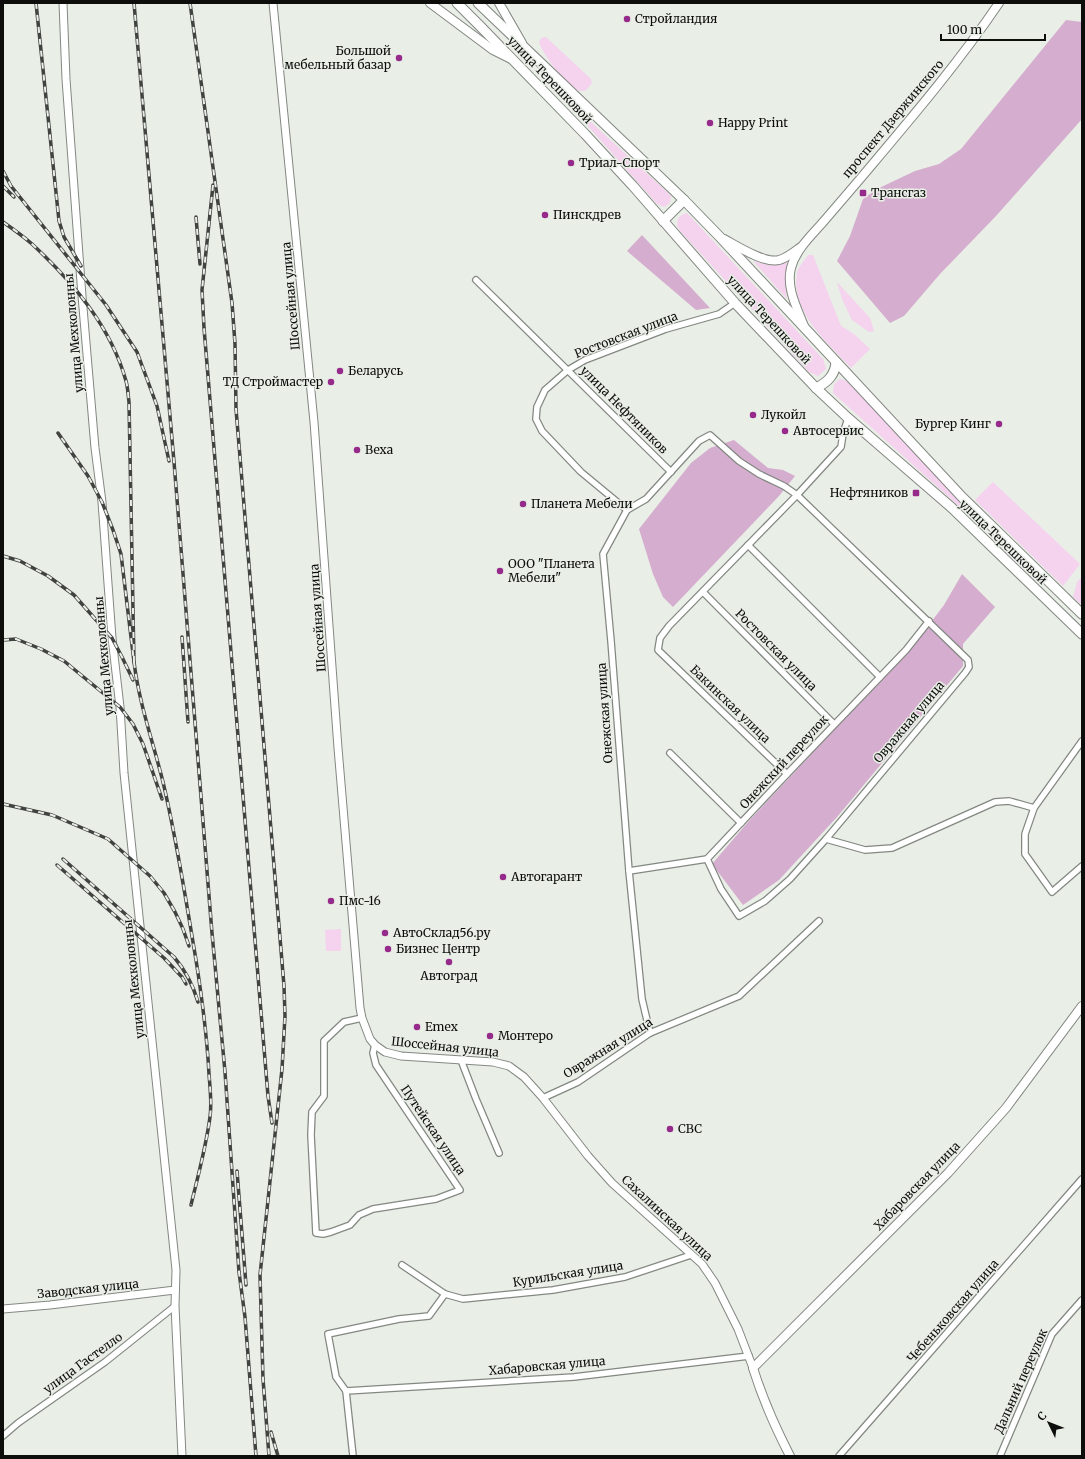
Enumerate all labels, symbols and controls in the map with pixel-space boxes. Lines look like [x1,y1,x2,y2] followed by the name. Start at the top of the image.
[635,11,717,26] place label: Стройландия
[622,14,632,24] marker: Стройландия
[941,16,1045,42] scale bar
[947,22,982,37] text: 100 m
[505,33,596,127] street label: улица Терешковой
[284,43,391,72] place label: Большой мебельный базар
[394,53,404,63] marker: Большой мебельный базар
[839,57,946,181] street label: проспект Дзержинского
[718,115,788,130] place label: Happy Print
[705,118,715,128] marker: Happy Print
[579,155,660,170] place label: Триал-Спорт
[566,158,576,168] marker: Триал-Спорт
[871,185,926,200] place label: Трансгаз
[858,188,868,198] marker: Трансгаз
[553,207,621,222] place label: Пинскдрев
[540,210,550,220] marker: Пинскдрев
[278,241,303,351] street label: Шоссейная улица
[724,272,814,367] street label: улица Терешковой
[61,273,86,393] street label: улица Мехколонны
[572,308,680,361] street label: Ростовская улица
[348,363,403,378] place label: Беларусь
[577,363,671,457] street label: улица Нефтяников
[335,366,345,376] marker: Беларусь
[223,374,323,389] place label: ТД Строймастер
[326,377,336,387] marker: ТД Строймастер
[761,407,806,422] place label: Лукойл
[748,410,758,420] marker: Лукойл
[915,416,991,431] place label: Бургер Кинг
[994,419,1004,429] marker: Бургер Кинг
[792,423,864,438] place label: Автосервис
[780,426,790,436] marker: Автосервис
[365,442,394,457] place label: Веха
[352,445,362,455] marker: Веха
[830,485,908,500] place label: Нефтяников
[911,488,921,498] marker: Нефтяников
[531,496,633,511] place label: Планета Мебели
[956,496,1050,587] street label: улица Терешковой
[518,499,528,509] marker: Планета Мебели
[508,556,595,585] place label: ООО "Планета Мебели"
[306,563,329,673] street label: Шоссейная улица
[495,566,505,576] marker: ООО "Планета Мебели"
[91,596,116,716] street label: улица Мехколонны
[732,606,821,694] street label: Ростовская улица
[593,662,615,764] street label: Онежская улица
[687,662,774,746] street label: Бакинская улица
[870,677,948,766] street label: Овражная улица
[736,711,831,812] street label: Онежский переулок
[510,869,582,884] place label: Автогарант
[498,872,508,882] marker: Автогарант
[339,893,381,908] place label: Пмс-16
[326,896,336,906] marker: Пмс-16
[120,919,147,1039] street label: улица Мехколонны
[392,925,490,940] place label: АвтоСклад56.ру
[380,928,390,938] marker: АвтоСклад56.ру
[396,941,480,956] place label: Бизнес Центр
[383,944,393,954] marker: Бизнес Центр
[444,957,454,967] marker: Автоград
[419,968,478,983] place label: Автоград
[560,1014,655,1081] street label: Овражная улица
[425,1019,459,1034] place label: Emex
[412,1022,422,1032] marker: Emex
[498,1028,553,1043] place label: Монтеро
[485,1031,495,1041] marker: Монтеро
[390,1033,500,1060] street label: Шоссейная улица
[398,1082,469,1178] street label: Путейская улица
[678,1121,702,1136] place label: СВС
[665,1124,675,1134] marker: СВС
[871,1138,963,1233] street label: Хабаровская улица
[619,1172,716,1264] street label: Сахалинская улица
[904,1256,1002,1365] street label: Чебеньковская улица
[512,1257,625,1290] street label: Курильская улица
[36,1276,140,1301] street label: Заводская улица
[991,1326,1050,1435] street label: Дальний переулок
[40,1329,125,1396] street label: улица Гастелло
[488,1353,607,1378] street label: Хабаровская улица
[1029,1403,1069,1443] north arrow
[1034,1409,1049,1424] text: С

